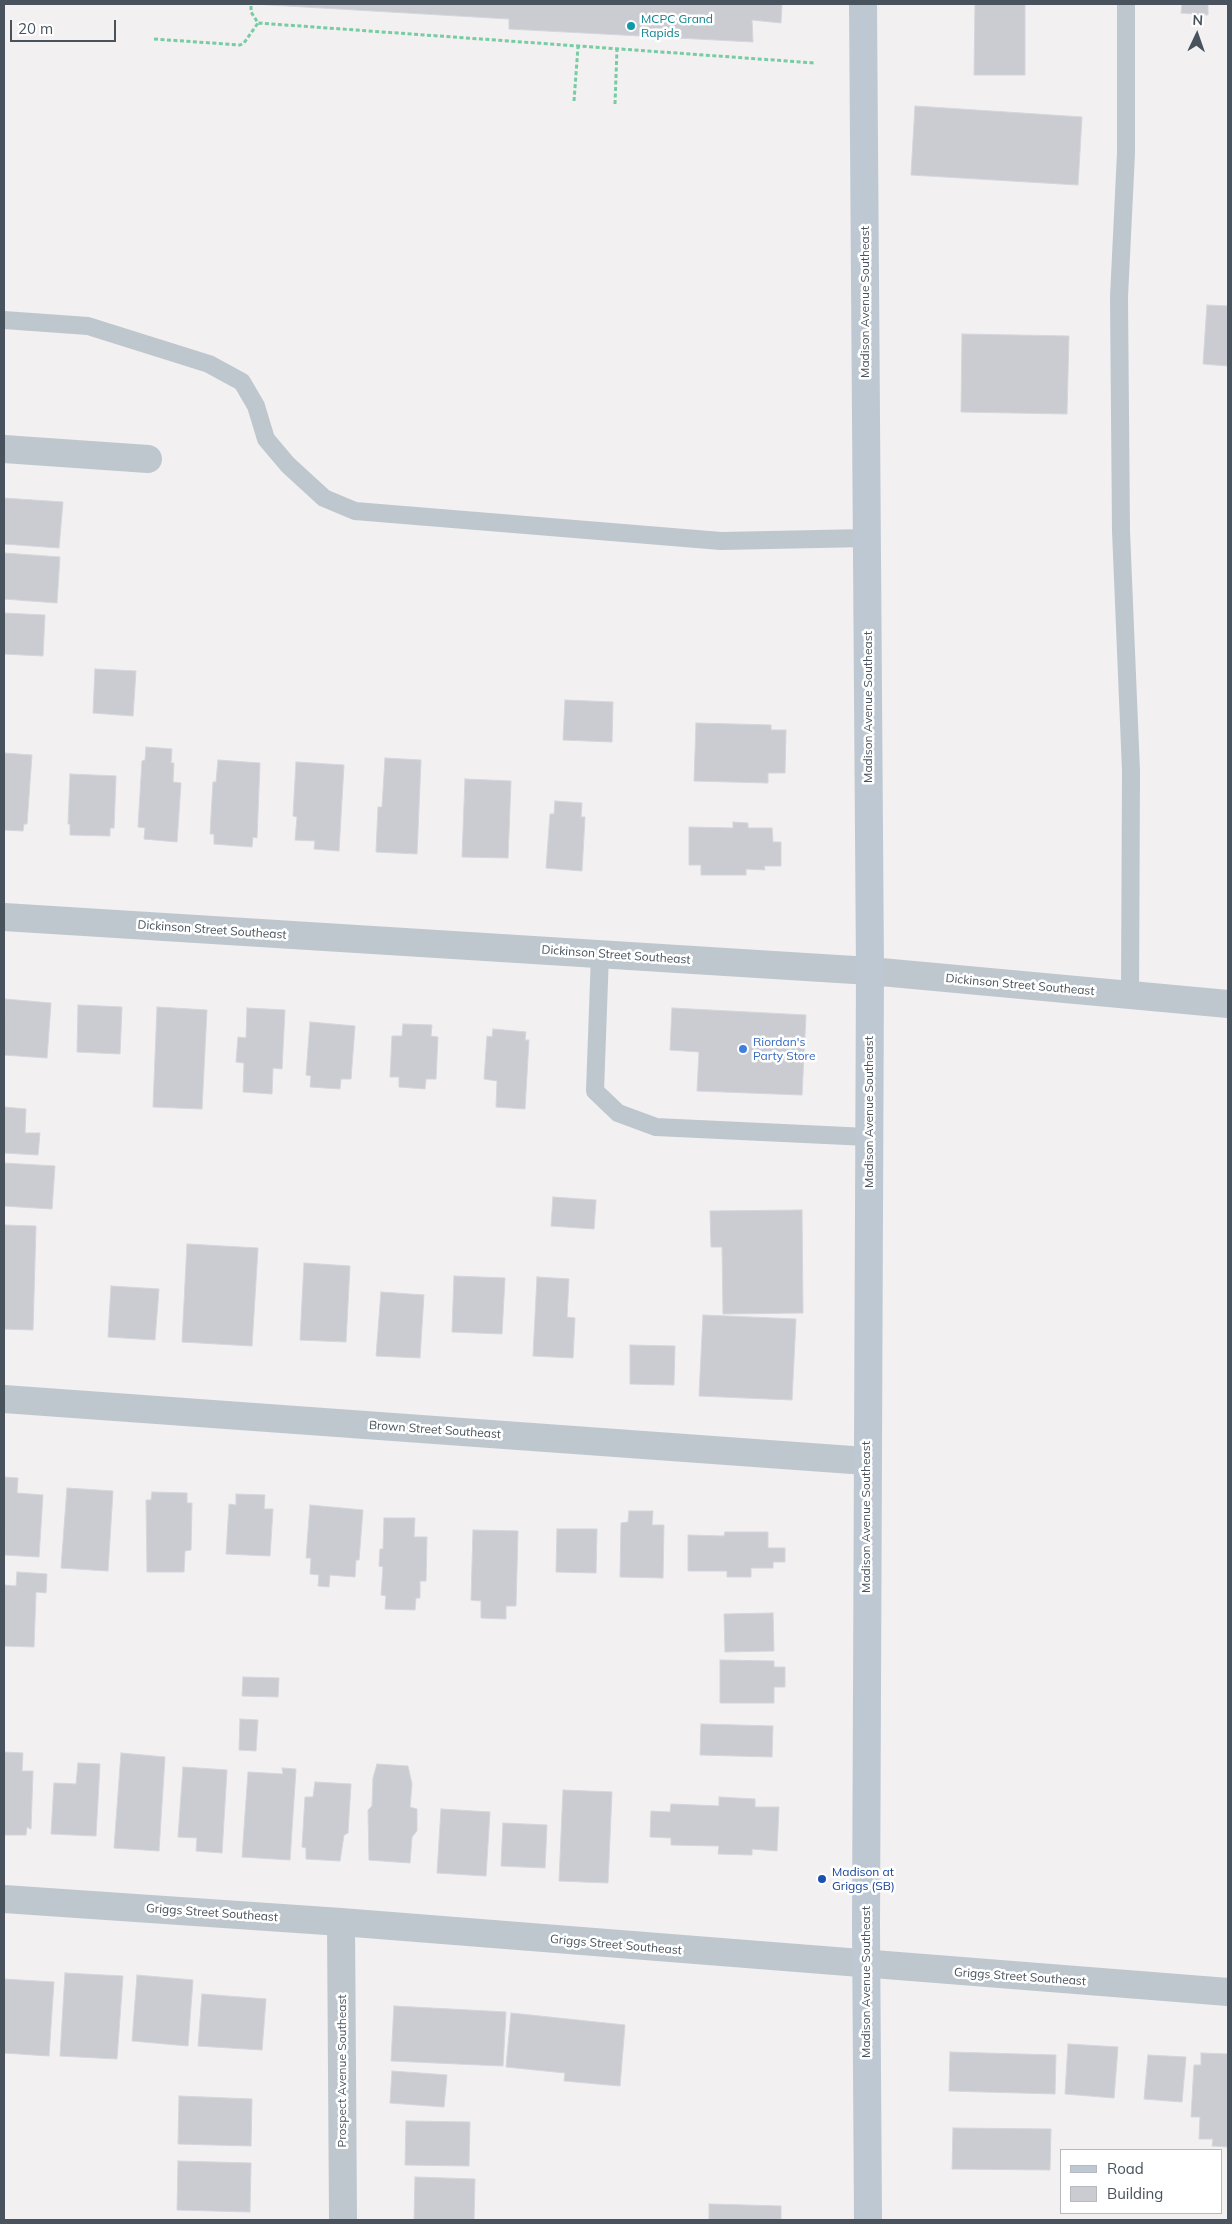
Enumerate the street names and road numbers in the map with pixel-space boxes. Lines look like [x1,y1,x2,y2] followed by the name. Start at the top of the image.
[858,226,872,378] street label: Madison Avenue Southeast
[861,631,875,783] street label: Madison Avenue Southeast
[137,918,287,942] street label: Dickinson Street Southeast
[541,943,691,967] street label: Dickinson Street Southeast
[945,971,1095,999] street label: Dickinson Street Southeast
[862,1036,876,1188] street label: Madison Avenue Southeast
[368,1418,502,1442] street label: Brown Street Southeast
[859,1441,873,1593] street label: Madison Avenue Southeast
[146,1901,278,1925] street label: Griggs Street Southeast
[859,1906,873,2058] street label: Madison Avenue Southeast
[550,1932,682,1958] street label: Griggs Street Southeast
[954,1965,1086,1989] street label: Griggs Street Southeast
[335,1994,349,2148] street label: Prospect Avenue Southeast

